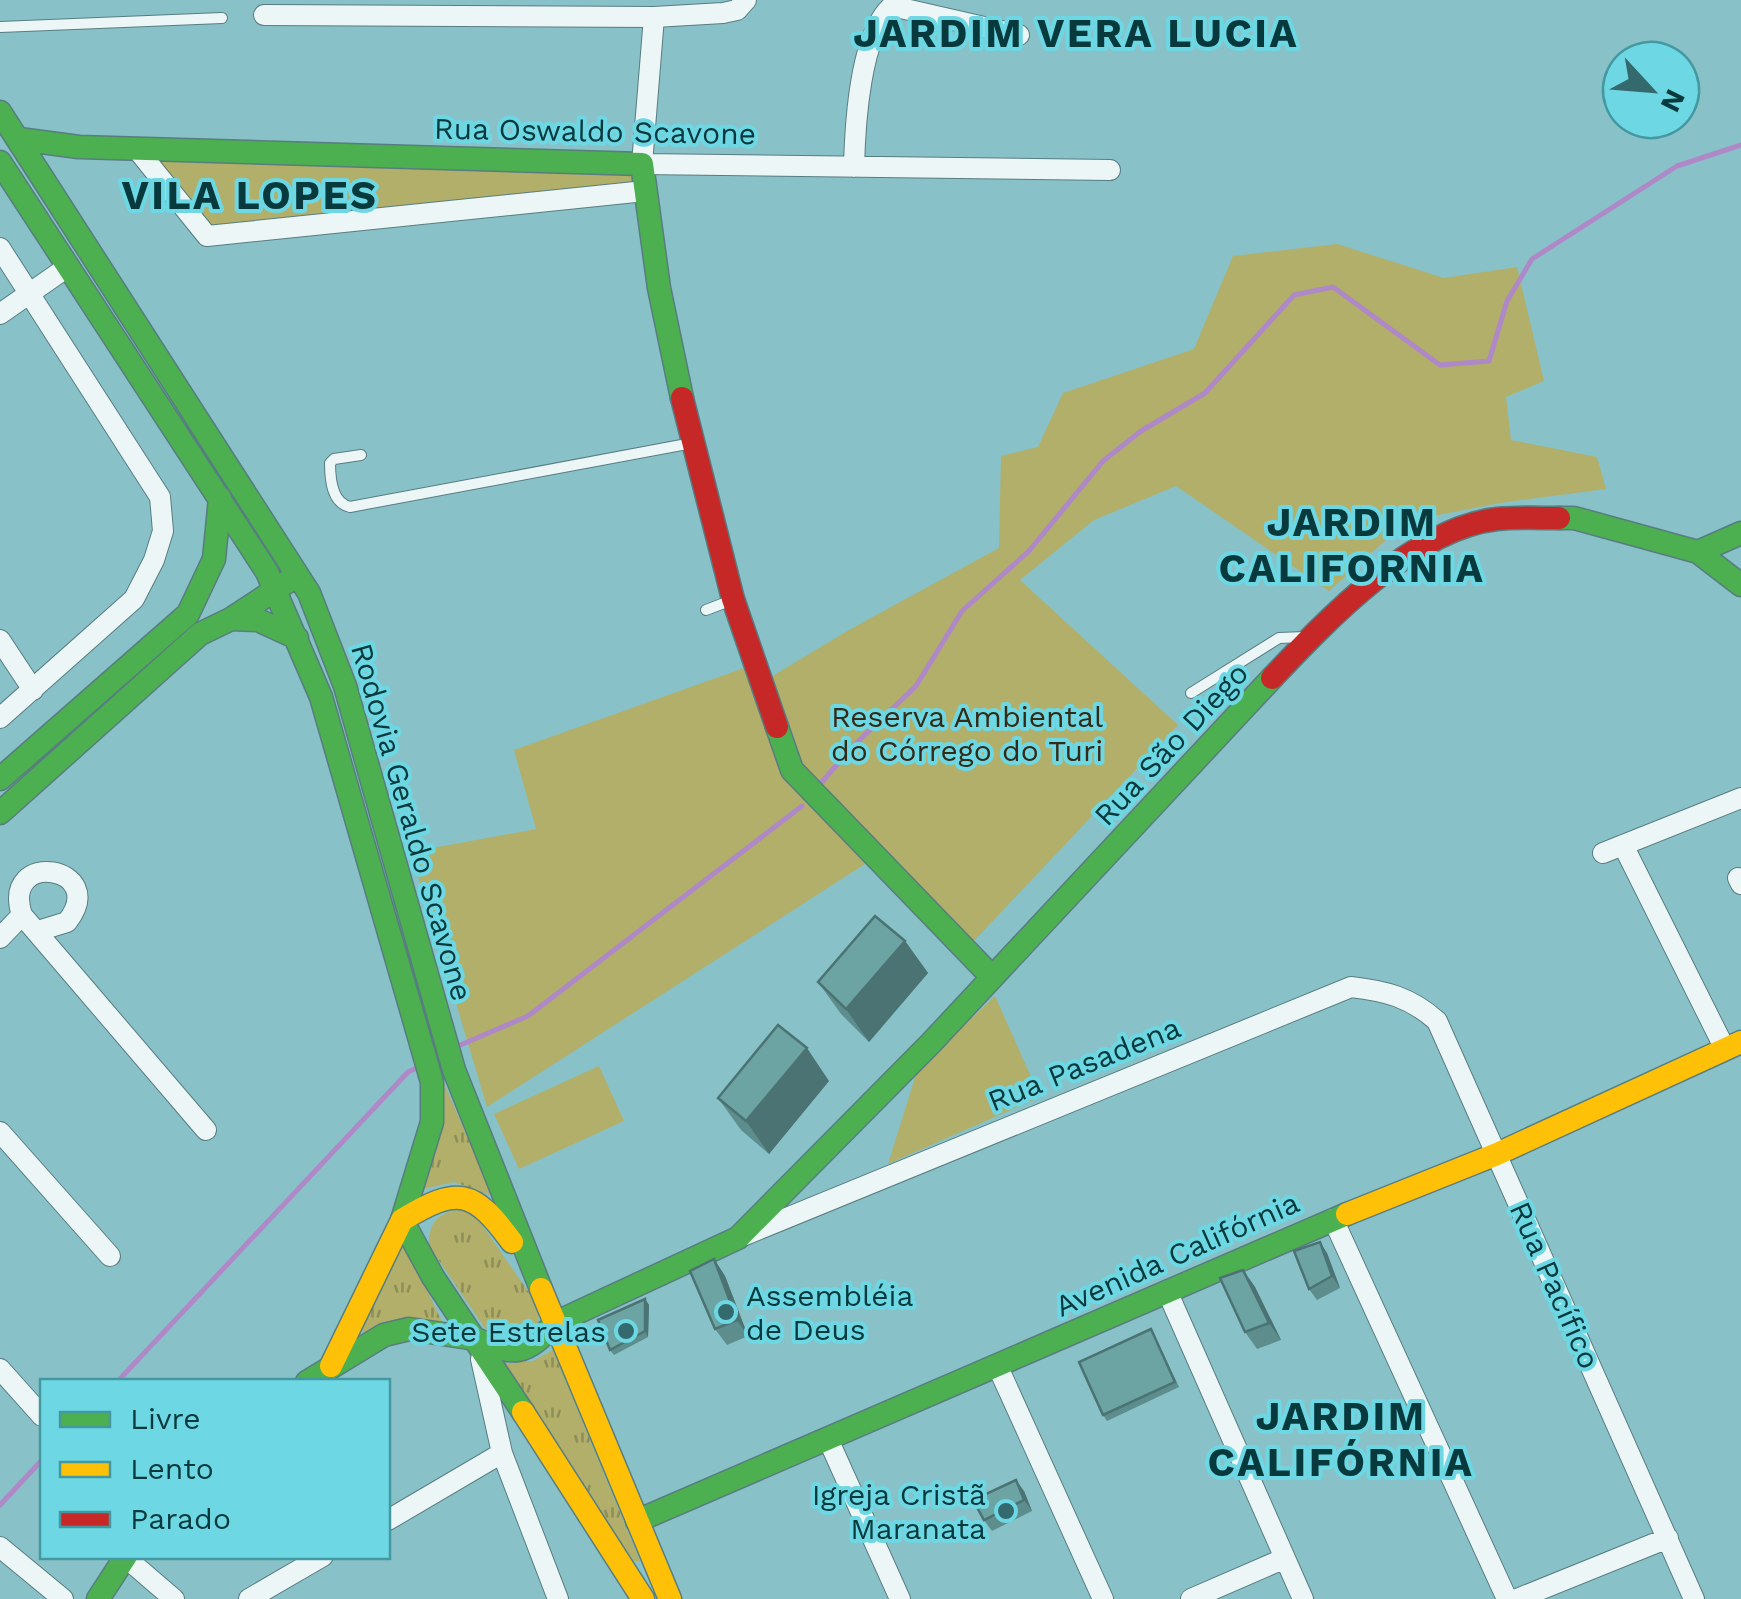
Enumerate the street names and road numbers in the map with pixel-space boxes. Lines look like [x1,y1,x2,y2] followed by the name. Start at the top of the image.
[434,111,756,151] street label: Rua Oswaldo Scavone
[344,639,480,1005] street label: Rodovia Geraldo Scavone
[1087,655,1255,833] street label: Rua São Diego
[983,1009,1185,1119] street label: Rua Pasadena
[1050,1184,1304,1324] street label: Avenida Califórnia
[1503,1196,1607,1374] street label: Rua Pacífico

